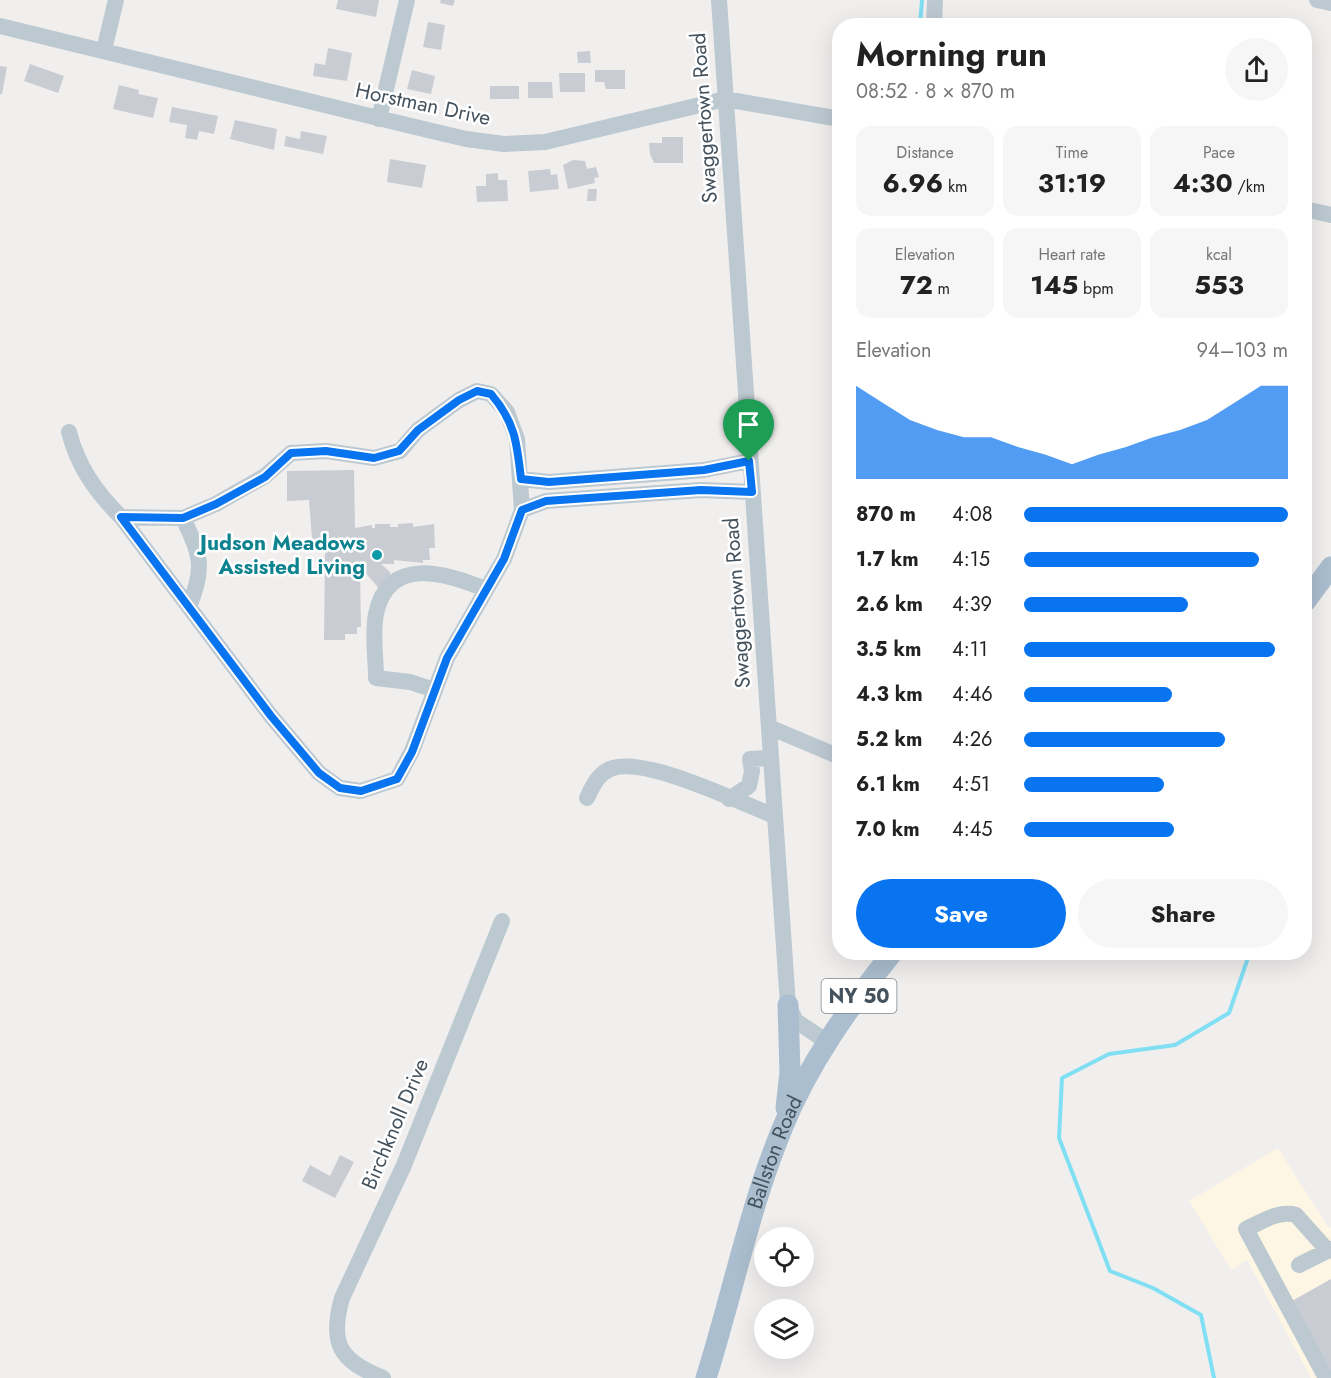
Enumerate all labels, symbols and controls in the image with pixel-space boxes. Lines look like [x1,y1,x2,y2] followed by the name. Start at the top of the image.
[856,31,1047,78] text: Morning run
[683,32,725,204] street label: Swaggertown Road
[1225,38,1288,101] button: share
[353,75,494,133] street label: Horstman Drive
[856,77,1015,106] text: 08:52 · 8 × 870 m
[896,141,954,164] text: Distance
[1056,141,1088,164] text: Time
[1203,141,1235,164] text: Pace
[883,164,943,202] text: 6.96
[1038,164,1106,202] text: 31:19
[1173,164,1233,202] text: 4:30
[943,175,967,198] text: km
[1233,175,1265,198] text: /km
[895,243,955,266] text: Elevation
[1039,243,1105,266] text: Heart rate
[1206,243,1232,266] text: kcal
[900,266,933,304] text: 72
[1030,266,1078,304] text: 145
[1194,266,1244,304] text: 553
[933,277,950,300] text: m
[1078,277,1114,300] text: bpm
[856,336,931,365] text: Elevation
[1197,336,1288,365] text: 94–103 m
[723,399,774,461] pin
[732,408,765,441] icon: arrive
[856,500,916,529] text: 870 m
[952,500,993,529] text: 4:08
[716,517,758,689] street label: Swaggertown Road
[196,528,365,582] place label: Judson Meadows Assisted Living
[856,545,919,574] text: 1.7 km
[952,545,990,574] text: 4:15
[370,548,384,562] marker: Judson Meadows Assisted Living
[856,590,923,619] text: 2.6 km
[952,590,992,619] text: 4:39
[856,635,921,664] text: 3.5 km
[952,635,988,664] text: 4:11
[856,680,923,709] text: 4.3 km
[952,680,993,709] text: 4:46
[856,725,922,754] text: 5.2 km
[952,725,993,754] text: 4:26
[856,770,920,799] text: 6.1 km
[952,770,990,799] text: 4:51
[856,815,920,844] text: 7.0 km
[952,815,993,844] text: 4:45
[856,879,1066,948] button: Save
[1078,879,1288,948] button: Share
[822,979,896,1013] road number: NY 50
[354,1054,436,1194] street label: Birchknoll Drive
[740,1090,810,1213] street label: Ballston Road
[754,1227,814,1359] map controls
[754,1227,814,1287] button: locate
[754,1299,814,1359] button: layers

